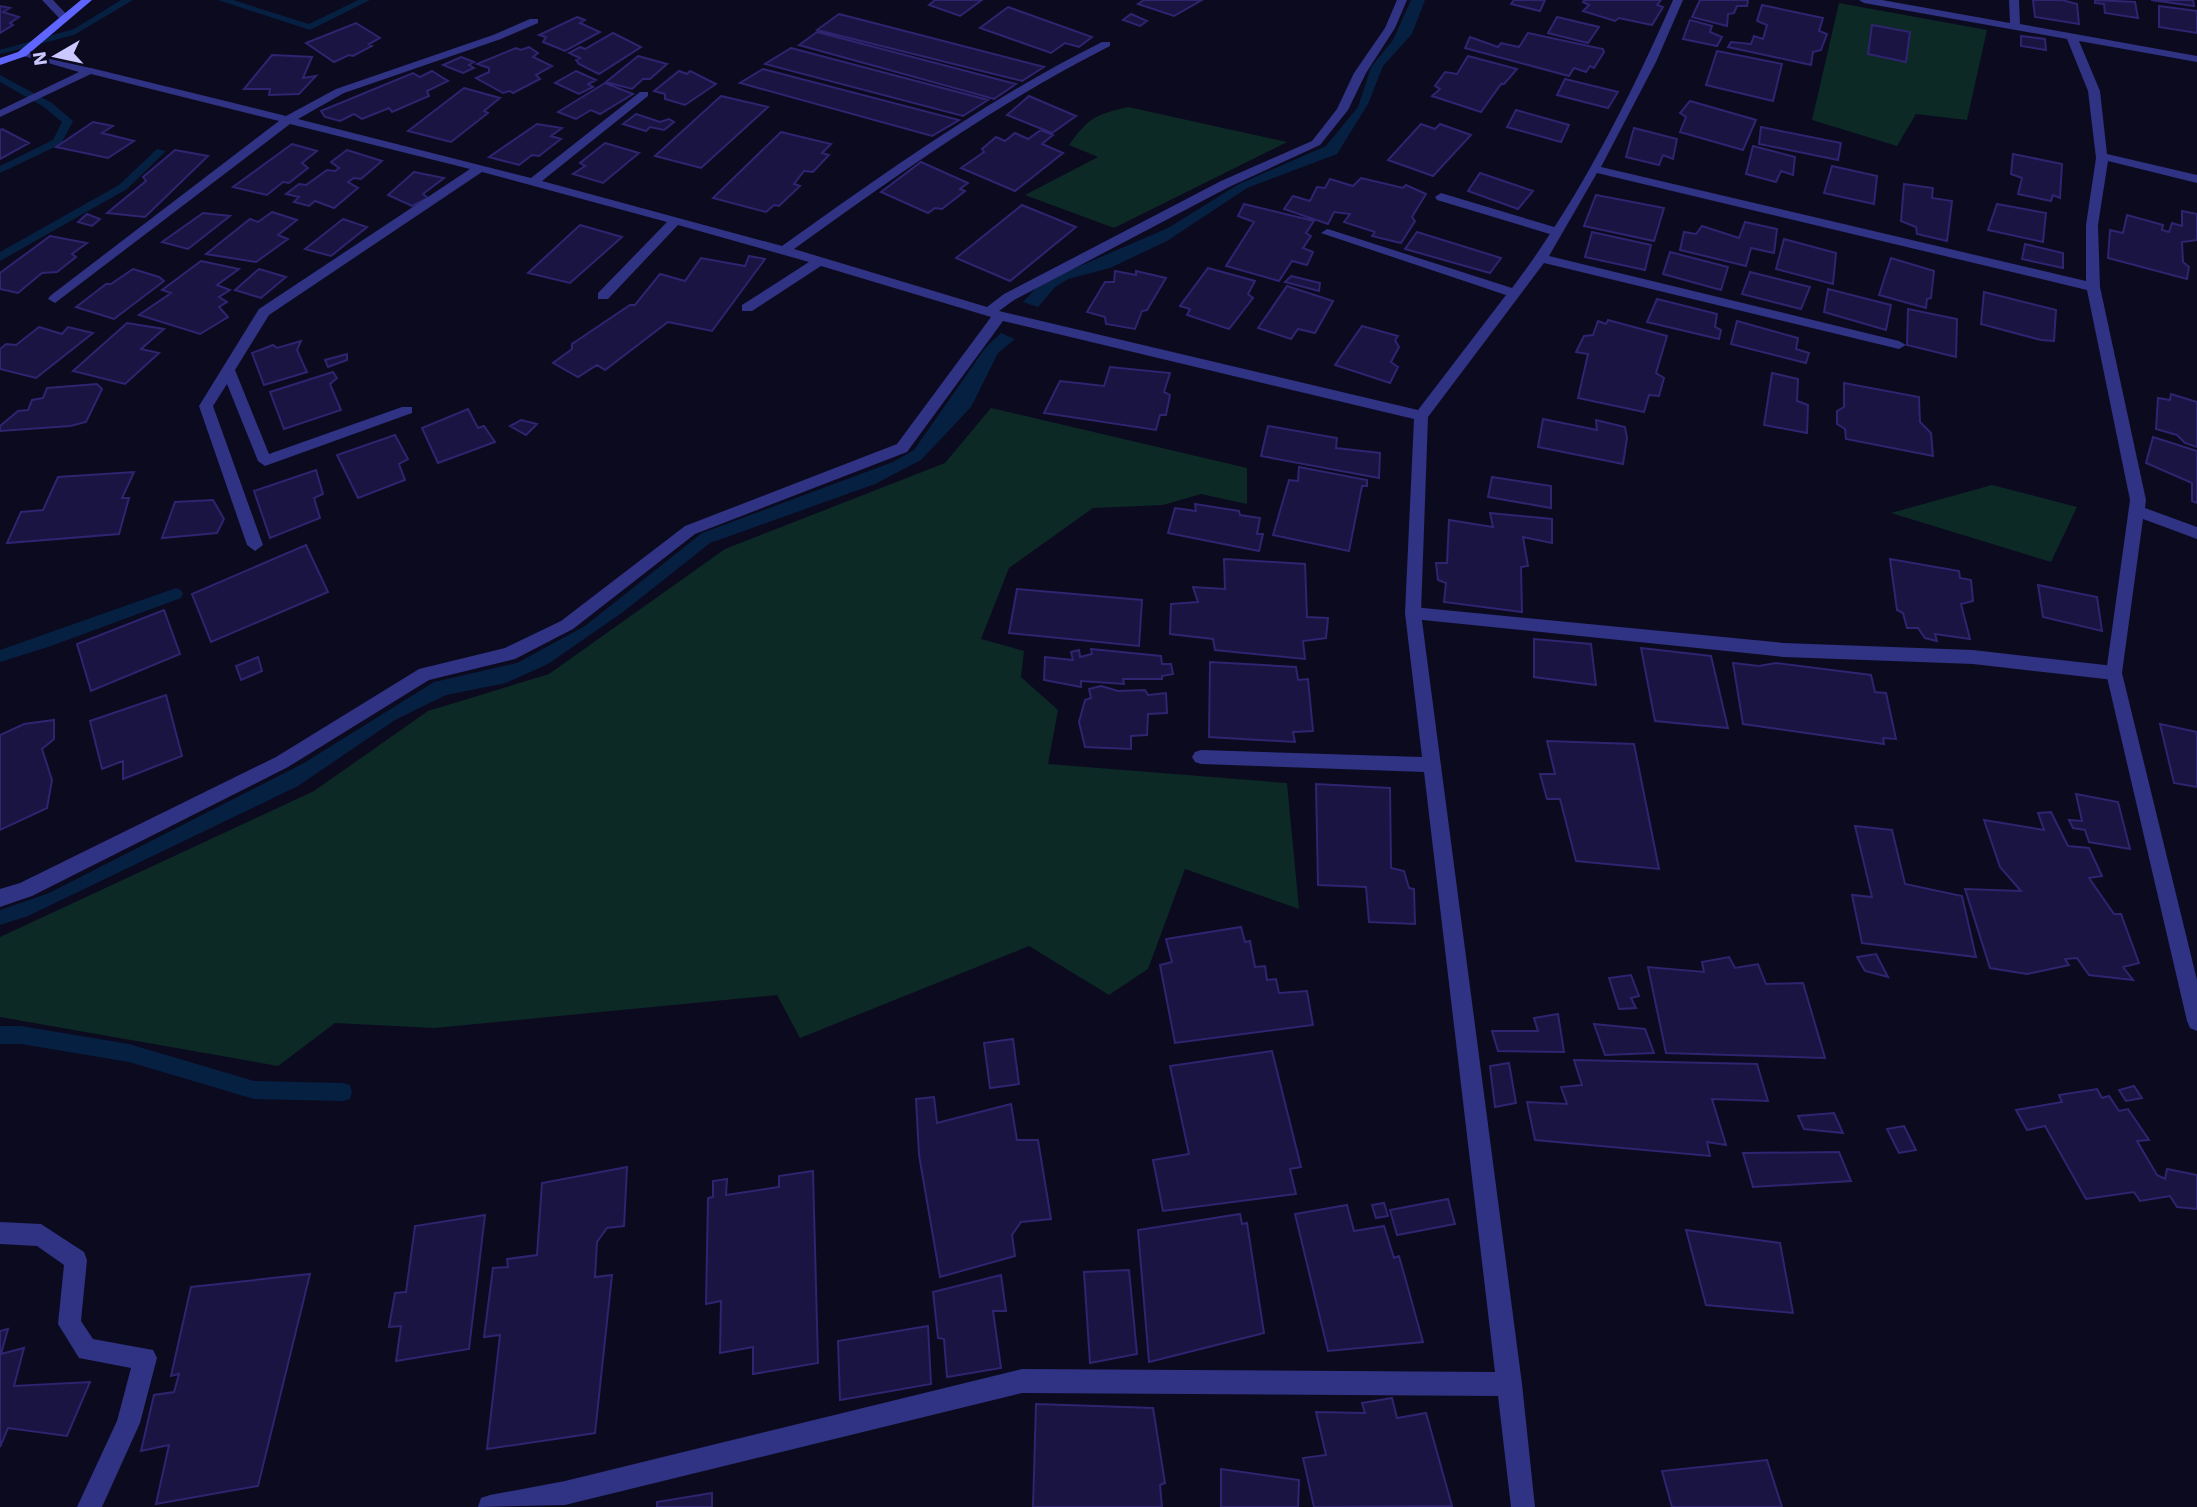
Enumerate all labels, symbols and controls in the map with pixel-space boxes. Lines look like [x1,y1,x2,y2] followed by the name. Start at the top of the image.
[21,21,91,91] north arrow
[27,50,52,67] text: N

